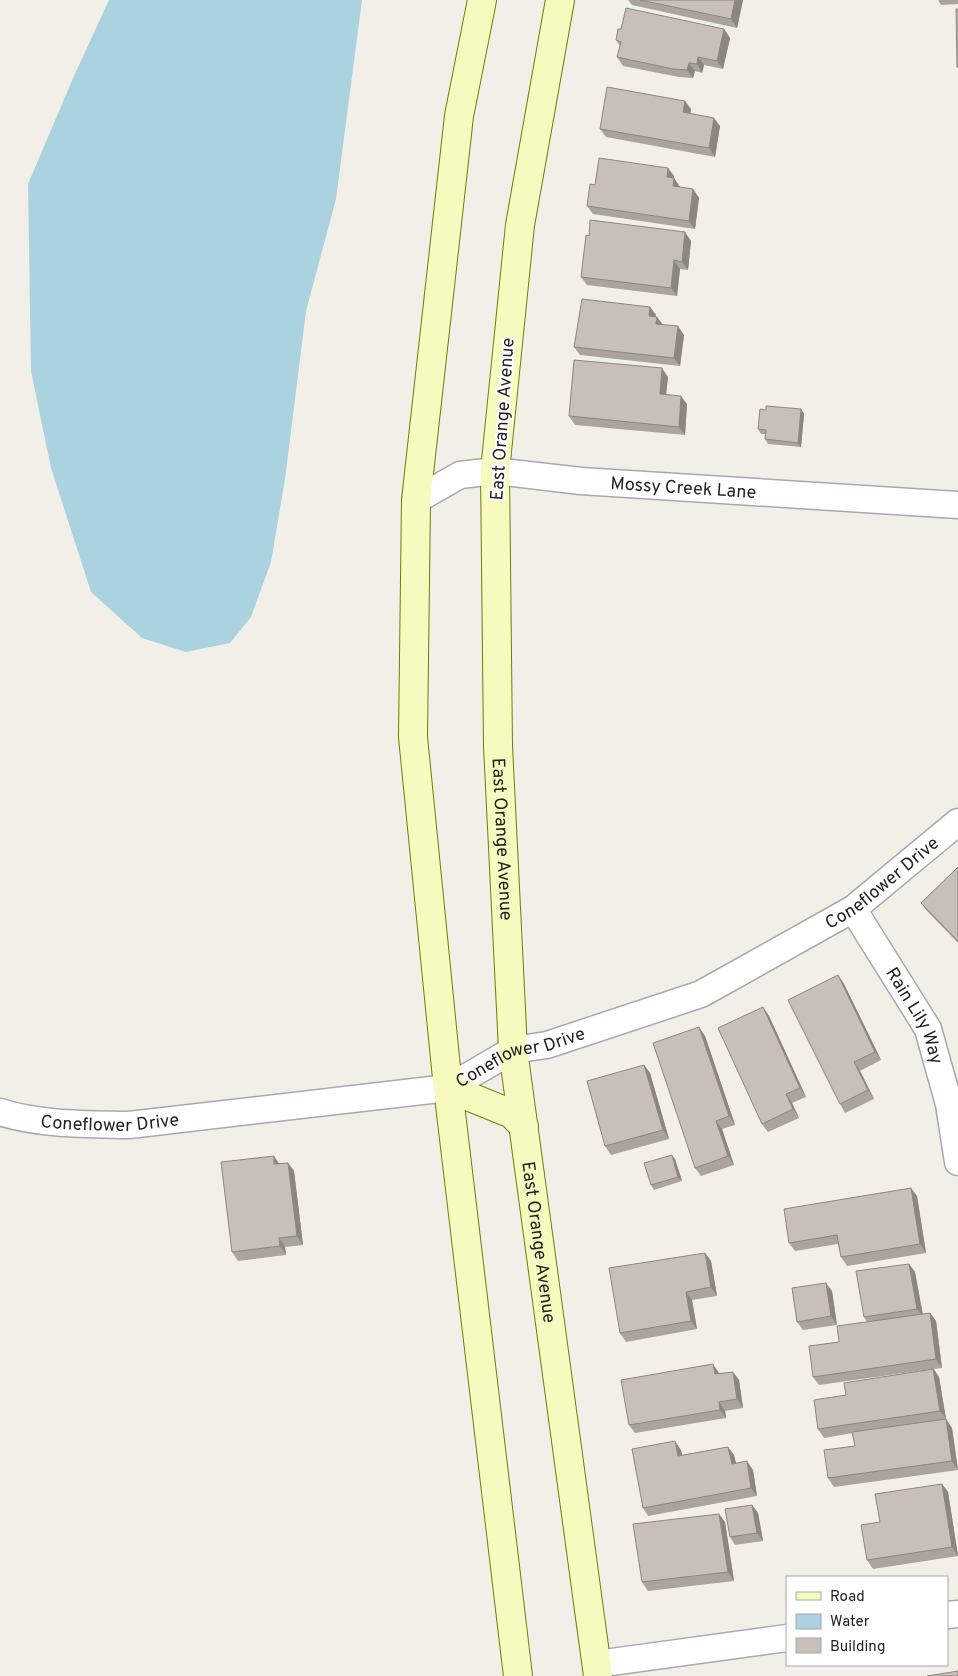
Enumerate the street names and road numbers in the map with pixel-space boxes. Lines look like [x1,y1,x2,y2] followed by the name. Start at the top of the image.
[486,337,521,501] street label: East Orange Avenue
[610,473,757,505] street label: Mossy Creek Lane
[486,757,517,921] street label: East Orange Avenue
[821,832,944,935] street label: Coneflower Drive
[879,964,947,1067] street label: Rain Lily Way
[452,1023,588,1094] street label: Coneflower Drive
[39,1109,180,1138] street label: Coneflower Drive
[515,1160,560,1325] street label: East Orange Avenue

